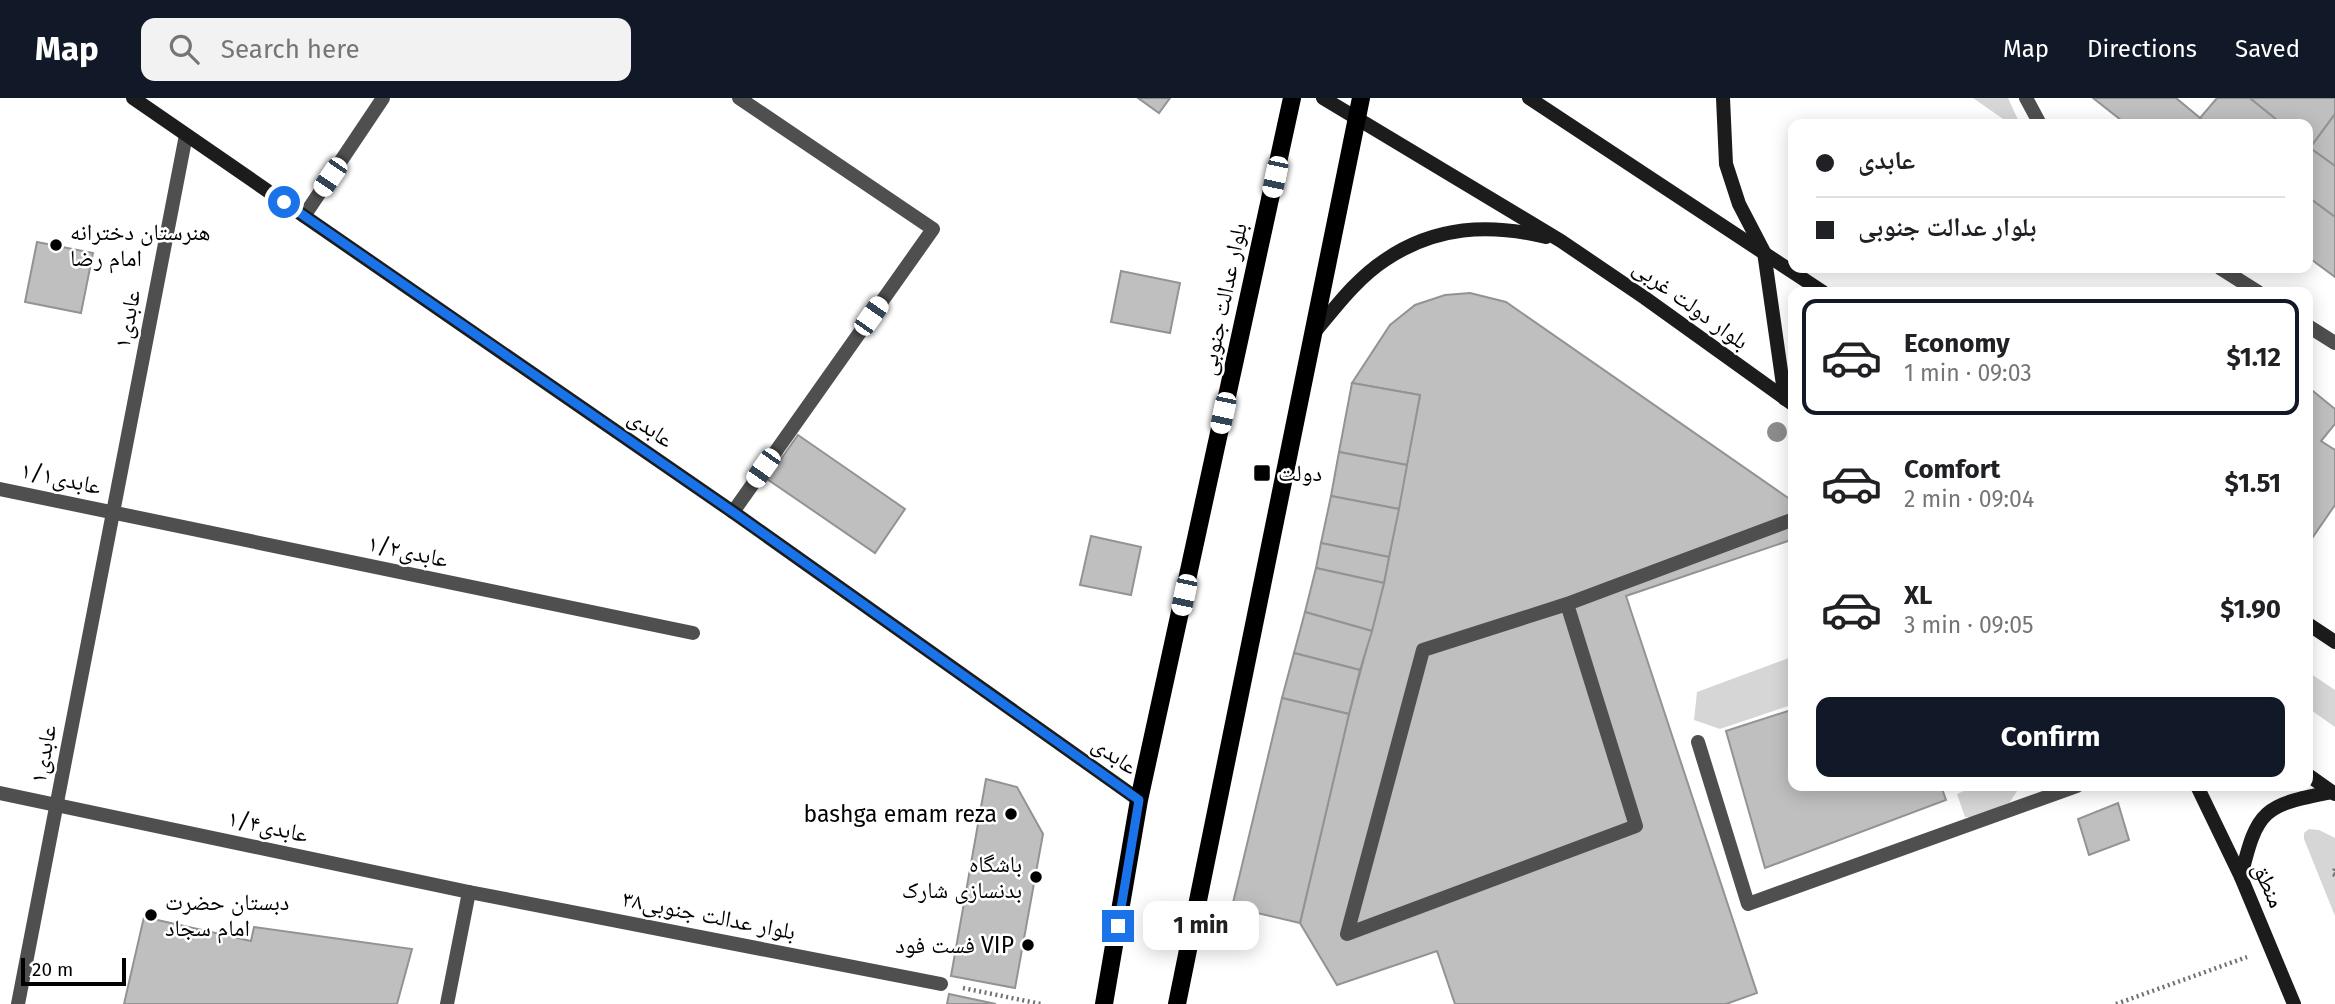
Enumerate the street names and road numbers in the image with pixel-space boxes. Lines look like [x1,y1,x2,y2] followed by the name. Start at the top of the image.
[1193,220,1253,378] street label: بلوار عدالت جنوبی
[1628,253,1754,355] street label: بلوار دولت غربی
[108,287,146,351] street label: عابدی۱
[623,403,679,454] street label: عابدی
[18,456,104,500] street label: عابدی۱/۱
[365,529,451,573] street label: عابدی۱/۲
[24,722,62,786] street label: ۱عابدی
[1087,730,1143,781] street label: عابدی
[225,804,311,848] street label: عابدی۱/۴
[2247,858,2291,912] street label: منطق
[620,884,798,946] street label: بلوار عدالت جنوبی۳۸

